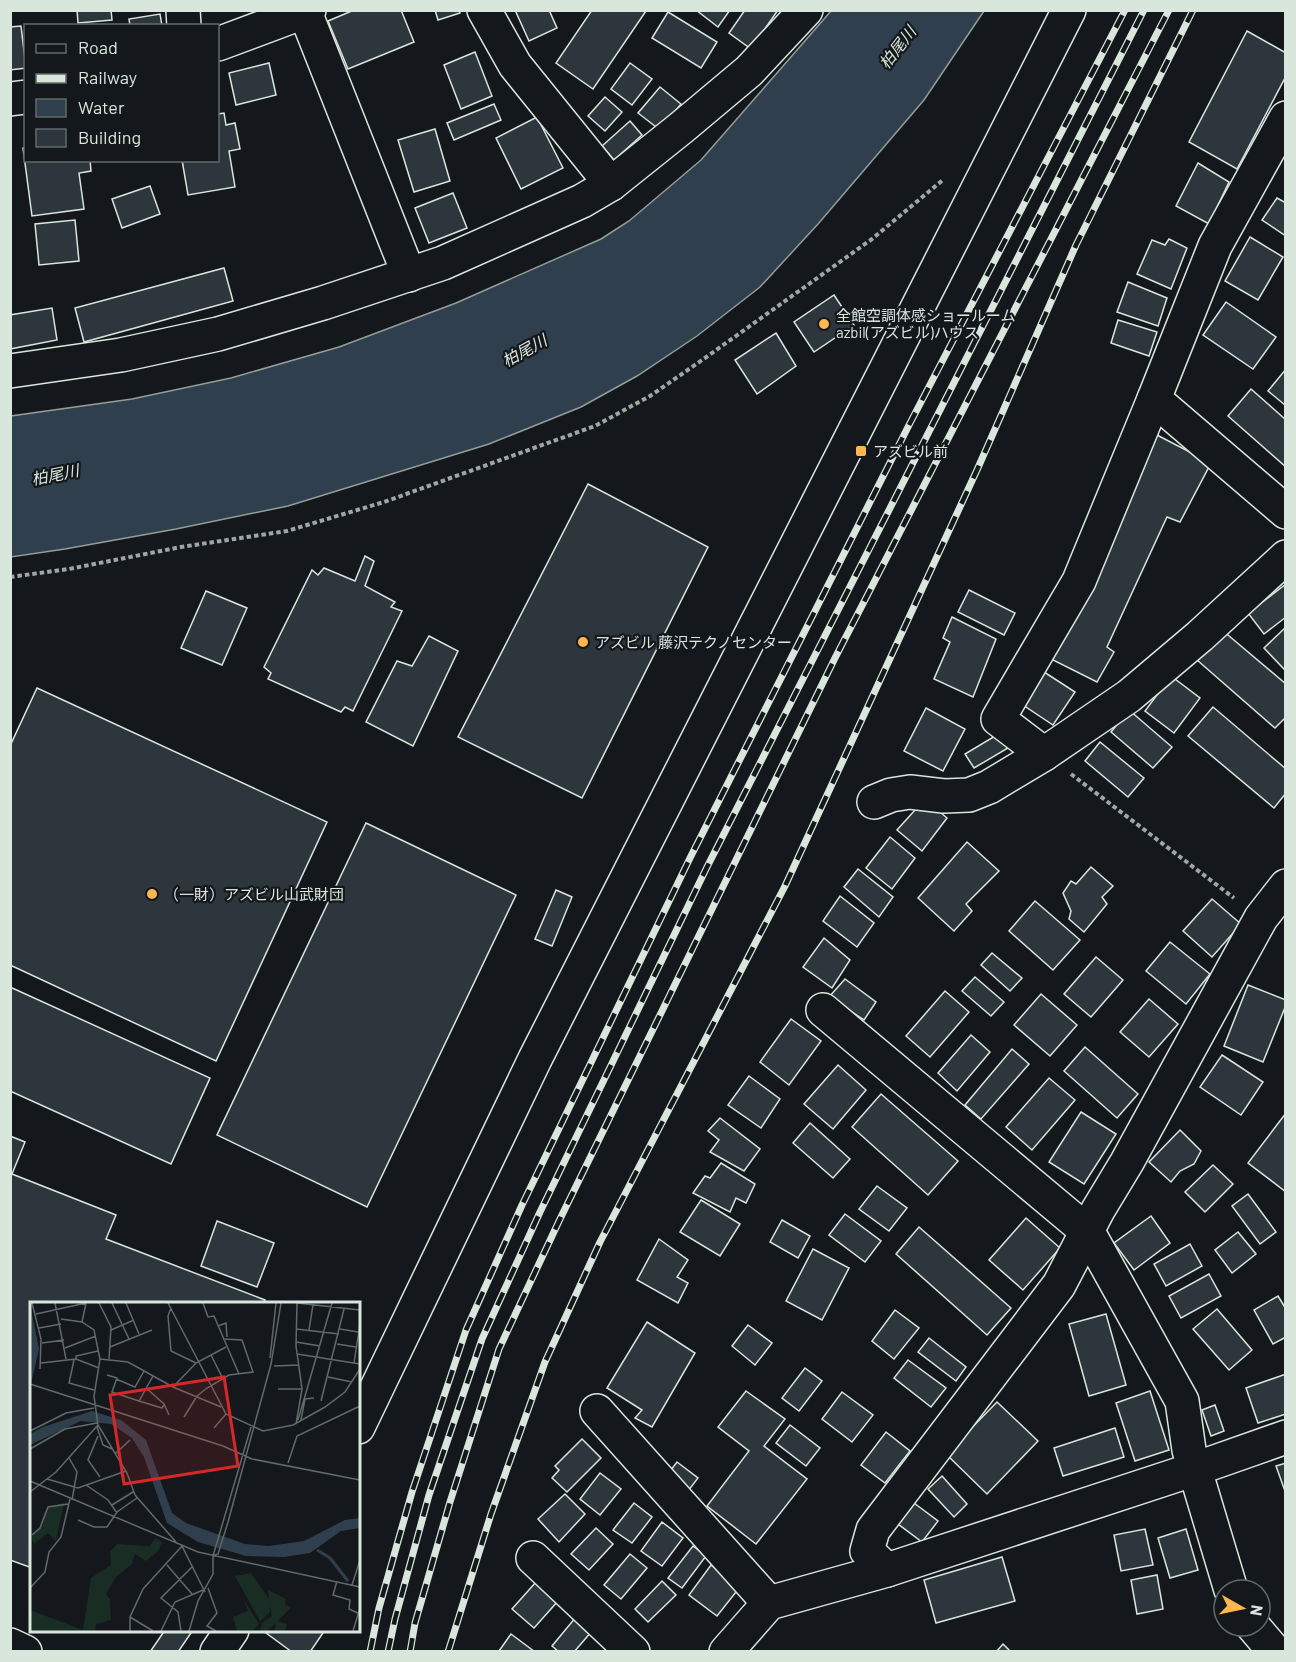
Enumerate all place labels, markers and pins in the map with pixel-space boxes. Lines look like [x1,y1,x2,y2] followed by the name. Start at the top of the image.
[836,306,1016,341] place label: 全館空調体感ショールーム azbil(アズビル)ハウス
[817,317,831,331] marker: 全館空調体感ショールーム azbil(アズビル)ハウス
[873,442,948,460] place label: アズビル前
[854,444,868,458] marker: アズビル前
[595,633,792,651] place label: アズビル 藤沢テクノセンター
[576,635,590,649] marker: アズビル 藤沢テクノセンター
[164,885,344,903] place label: （一財）アズビル山武財団
[145,887,159,901] marker: （一財）アズビル山武財団

